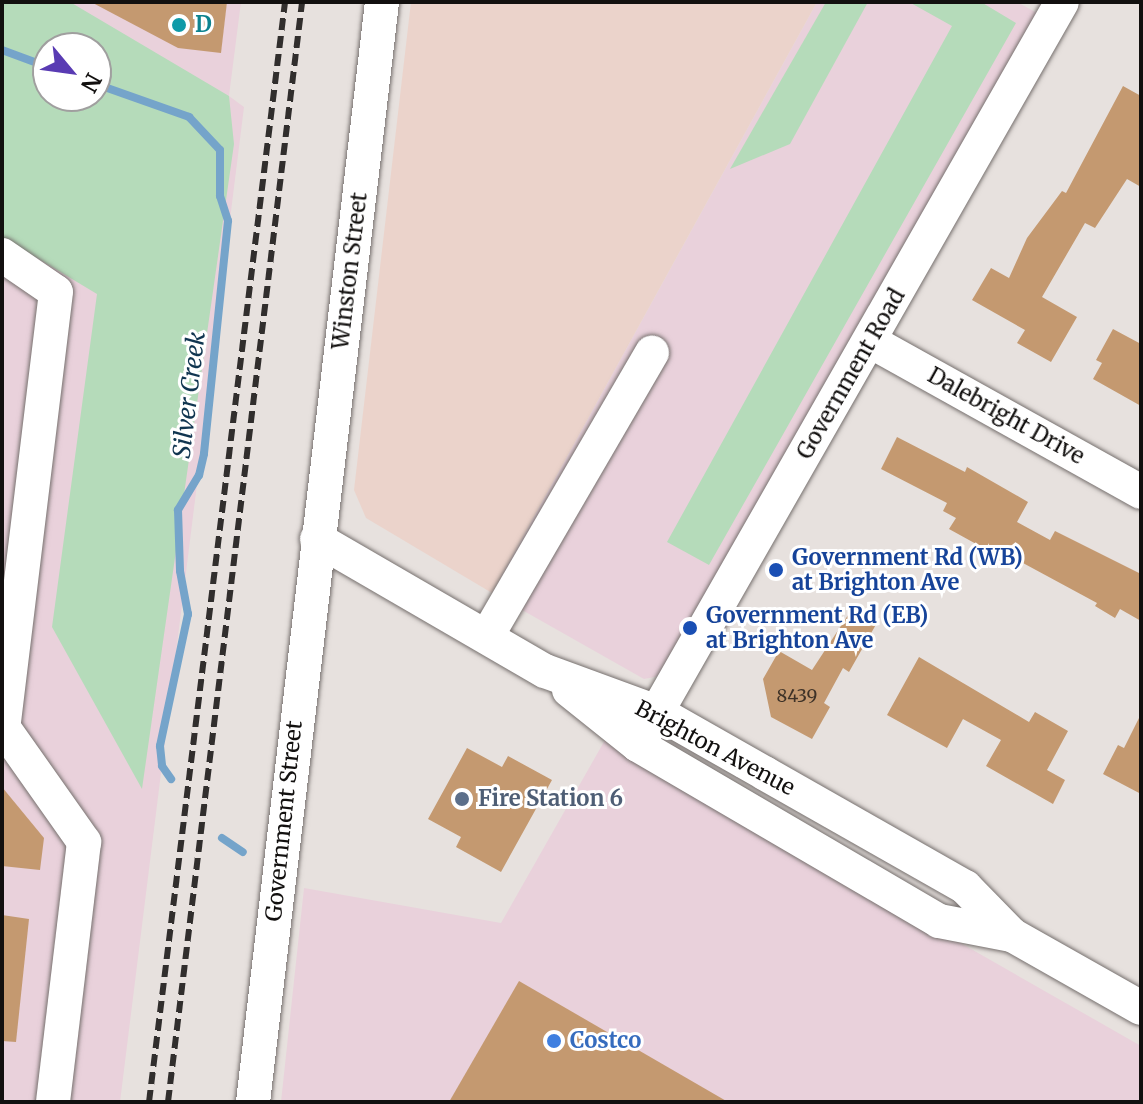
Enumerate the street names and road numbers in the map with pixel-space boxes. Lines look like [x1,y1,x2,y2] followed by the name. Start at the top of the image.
[327,191,373,351] street label: Winston Street
[792,284,910,464] street label: Government Road
[923,362,1089,470] street label: Dalebright Drive
[631,695,799,801] street label: Brighton Avenue
[260,719,308,923] street label: Government Street

